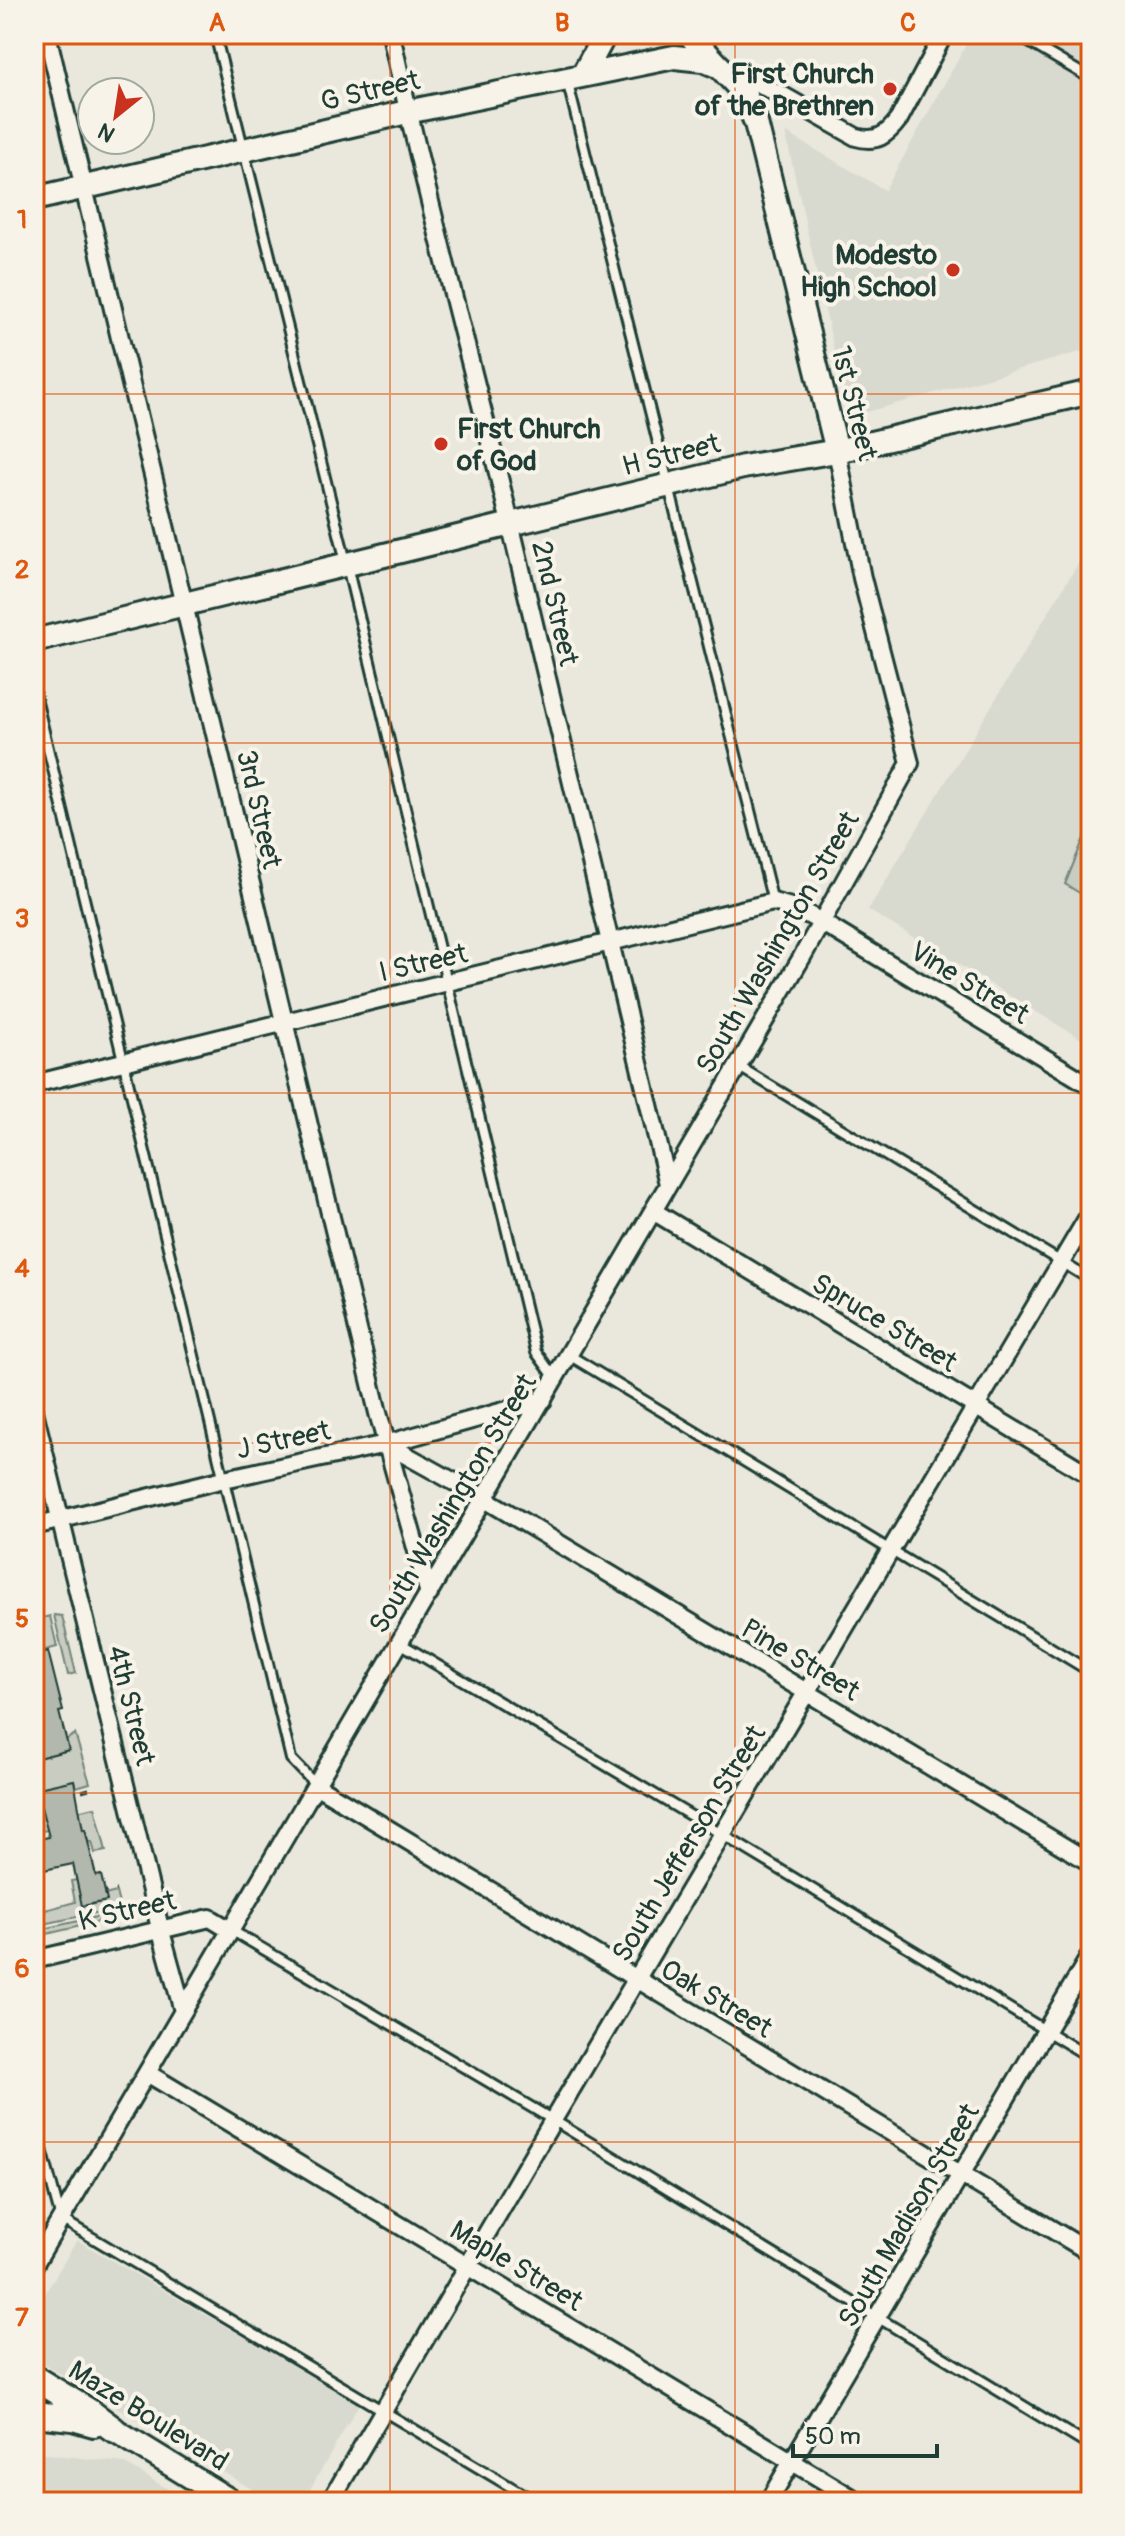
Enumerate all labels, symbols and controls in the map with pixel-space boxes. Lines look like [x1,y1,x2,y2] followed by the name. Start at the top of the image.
[209,7,226,39] text: A
[555,7,569,39] text: B
[900,7,916,39] text: C
[694,57,874,124] place label: First Church of the Brethren
[317,63,424,120] street label: G Street
[76,76,156,156] north arrow
[881,80,899,98] marker: First Church of the Brethren
[93,117,120,148] text: N
[17,204,27,236] text: 1
[800,238,937,305] place label: Modesto High School
[944,261,962,279] marker: Modesto High School
[822,342,885,465] street label: 1st Street
[456,412,601,479] place label: First Church of God
[619,426,725,485] street label: H Street
[432,435,450,453] marker: First Church of God
[523,537,586,670] street label: 2nd Street
[15,554,29,586] text: 2
[228,747,289,873] street label: 3rd Street
[689,805,868,1080] street label: South Washington Street
[15,903,29,935] text: 3
[903,934,1036,1033] street label: Vine Street
[376,936,472,991] street label: I Street
[14,1253,30,1285] text: 4
[805,1266,964,1381] street label: Spruce Street
[362,1367,545,1640] street label: South Washington Street
[233,1413,334,1468] street label: J Street
[15,1603,29,1635] text: 5
[735,1611,866,1710] street label: Pine Street
[99,1642,163,1770] street label: 4th Street
[605,1718,774,1969] street label: South Jefferson Street
[75,1883,180,1940] street label: K Street
[654,1952,779,2047] street label: Oak Street
[14,1953,30,1985] text: 6
[831,2097,988,2334] street label: South Madison Street
[443,2213,590,2320] street label: Maple Street
[15,2302,29,2334] text: 7
[62,2353,235,2479] street label: Maze Boulevard
[793,2408,937,2458] scale bar
[805,2422,861,2451] text: 50 m

